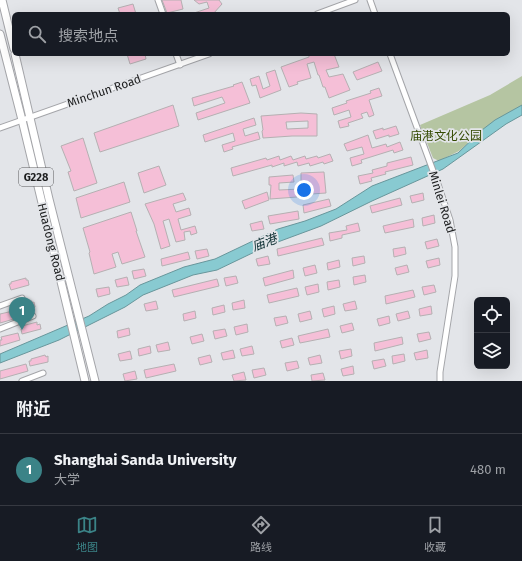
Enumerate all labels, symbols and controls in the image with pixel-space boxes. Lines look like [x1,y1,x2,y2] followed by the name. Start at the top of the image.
[12,12,510,56] search box
[26,23,48,45] icon: search
[58,27,118,45] text: 搜索地点
[65,72,143,110] street label: Minchun Road
[410,129,482,143] park label: 庙港文化公园
[19,168,53,186] road number: G228
[426,169,458,235] street label: Minlei Road
[294,180,314,200] your location
[35,202,67,282] street label: Huadong Road
[249,230,281,254] water label: 庙港
[9,297,35,330] pin: 1
[474,297,510,369] map controls
[474,297,510,333] button: locate
[474,333,510,369] button: layers
[16,399,50,420] text: 附近
[54,451,237,469] text: Shanghai Sanda University
[26,462,32,477] text: 1
[470,462,506,477] text: 480 m
[54,472,80,487] text: 大学
[76,514,98,554] tab: 地图
[250,514,272,554] tab: 路线
[424,514,446,554] tab: 收藏

